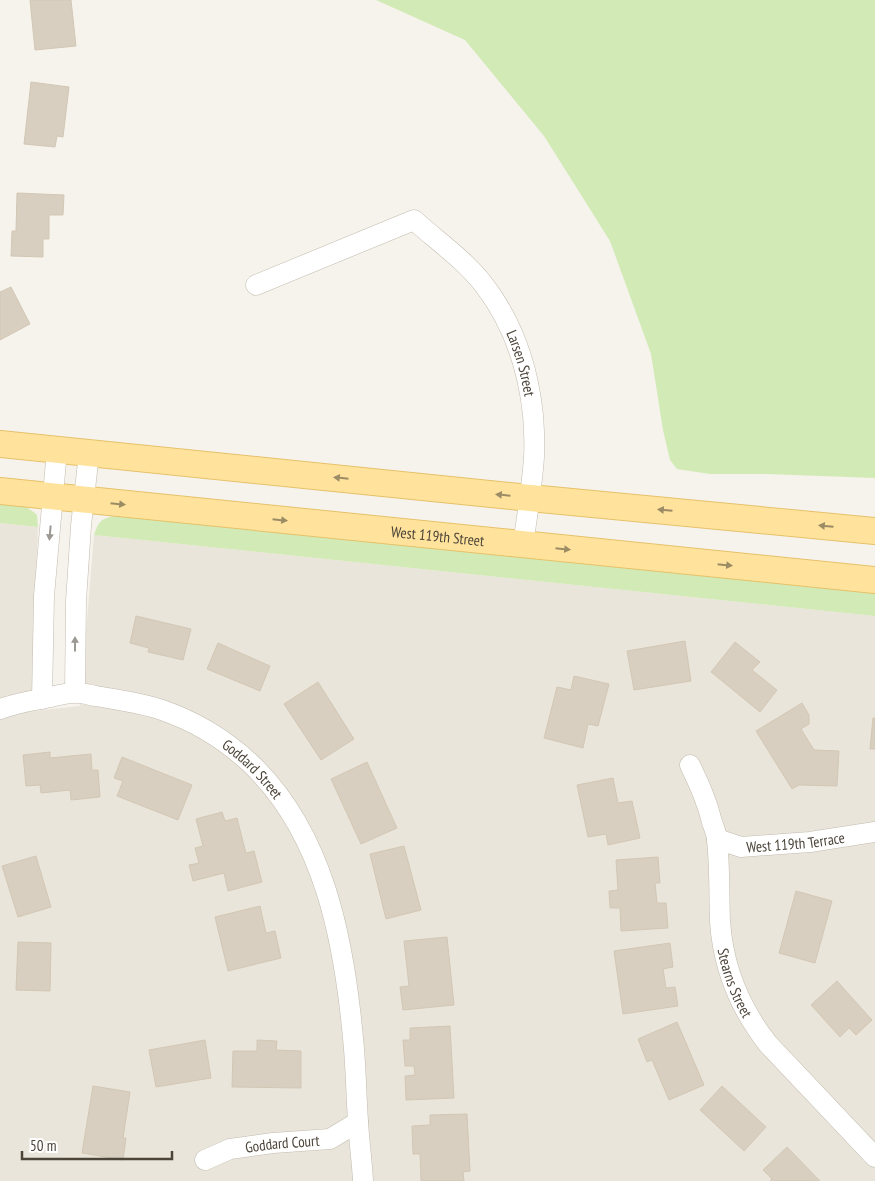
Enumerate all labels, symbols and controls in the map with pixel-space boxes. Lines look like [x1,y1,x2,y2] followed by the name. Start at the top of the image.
[503,327,540,398] street label: Larsen Street
[333,474,349,482] one-way arrow
[495,491,511,499] one-way arrow
[110,500,126,508] one-way arrow
[656,506,672,514] one-way arrow
[272,516,288,524] one-way arrow
[390,521,485,550] street label: West 119th Street
[818,522,834,530] one-way arrow
[45,525,53,541] one-way arrow
[556,545,572,553] one-way arrow
[717,561,733,569] one-way arrow
[71,635,79,651] one-way arrow
[219,734,287,802] street label: Goddard Street
[746,827,846,856] street label: West 119th Terrace
[714,947,757,1021] street label: Stearns Street
[22,1128,172,1160] scale bar
[244,1130,320,1156] street label: Goddard Court
[30,1136,56,1155] text: 50 m

